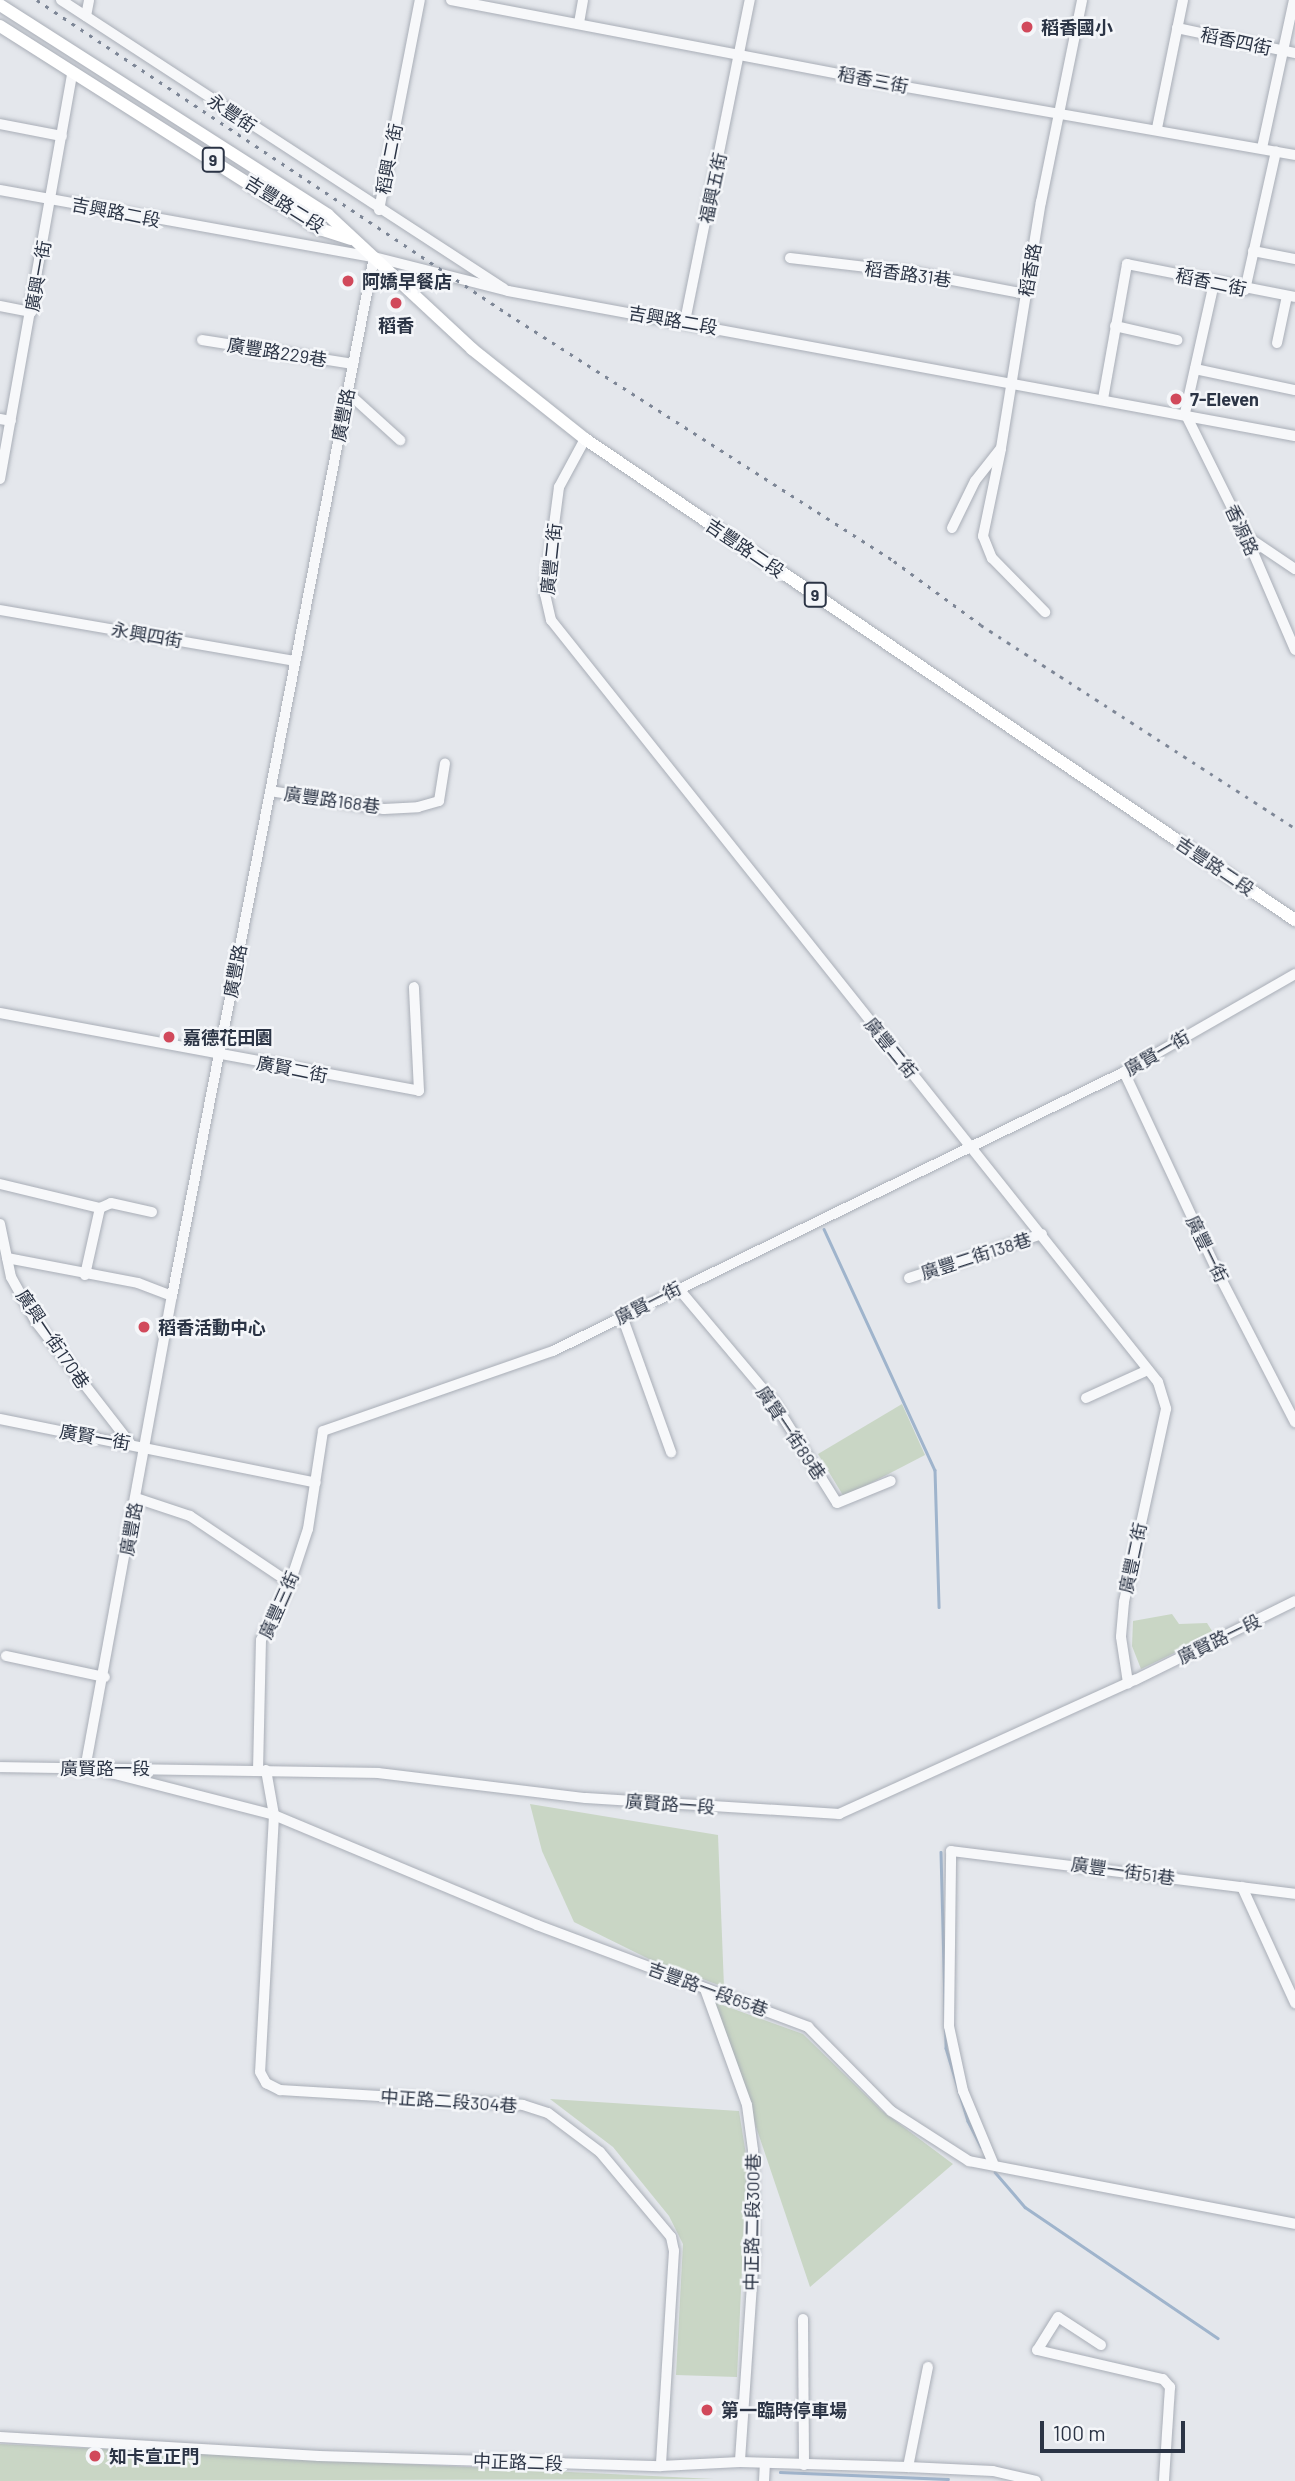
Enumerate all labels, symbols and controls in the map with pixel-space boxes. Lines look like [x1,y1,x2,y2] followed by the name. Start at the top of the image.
[1041,16,1113,38] place label: 稻香國小
[1019,19,1035,35] marker: 稻香國小
[1199,23,1273,59] street label: 稻香四街
[836,63,910,97] street label: 稻香三街
[204,89,260,137] street label: 永豐街
[372,122,406,196] street label: 稻興二街
[201,148,225,172] road number: 9
[695,151,731,225] street label: 福興五街
[241,171,329,237] street label: 吉豐路二段
[70,193,162,231] street label: 吉興路二段
[21,239,55,313] street label: 廣興一街
[1015,242,1045,298] street label: 稻香路
[863,257,953,291] street label: 稻香路31巷
[1174,264,1248,300] street label: 稻香二街
[362,270,452,292] place label: 阿嬌早餐店
[340,273,356,289] marker: 阿嬌早餐店
[388,295,404,311] marker: 稻香
[627,302,719,338] street label: 吉興路二段
[378,314,414,336] place label: 稻香
[226,333,328,371] street label: 廣豐路229巷
[327,386,359,444] street label: 廣豐路
[1190,388,1259,410] place label: 7-Eleven
[1168,391,1184,407] marker: 7-Eleven
[1221,501,1263,559] street label: 香源路
[702,514,788,582] street label: 吉豐路二段
[536,522,566,596] street label: 廣豐二街
[803,582,827,608] road number: 9
[110,618,184,652] street label: 永興四街
[282,783,382,817] street label: 廣豐路168巷
[1172,832,1258,900] street label: 吉豐路二段
[219,942,251,1000] street label: 廣豐路
[860,1013,922,1083] street label: 廣豐二街
[183,1026,273,1048] place label: 嘉德花田園
[1120,1026,1194,1080] street label: 廣賢一街
[161,1029,177,1045] marker: 嘉德花田園
[255,1052,329,1086] street label: 廣賢二街
[1182,1212,1232,1286] street label: 廣豐一街
[918,1228,1034,1284] street label: 廣豐二街138巷
[611,1277,685,1329] street label: 廣賢一街
[12,1285,94,1393] street label: 廣興一街170巷
[158,1316,266,1338] place label: 稻香活動中心
[136,1319,152,1335] marker: 稻香活動中心
[752,1382,830,1484] street label: 廣賢一街89巷
[58,1420,132,1454] street label: 廣賢一街
[116,1501,146,1557] street label: 廣豐路
[1115,1521,1151,1595] street label: 廣豐二街
[254,1568,304,1642] street label: 廣豐三街
[1174,1610,1264,1668] street label: 廣賢路一段
[60,1757,150,1779] street label: 廣賢路一段
[624,1790,716,1818] street label: 廣賢路一段
[1069,1853,1177,1889] street label: 廣豐一街51巷
[645,1957,771,2021] street label: 吉豐路一段65巷
[380,2085,518,2117] street label: 中正路二段304巷
[740,2153,764,2291] street label: 中正路二段300巷
[721,2399,847,2421] place label: 第一臨時停車場
[699,2402,715,2418] marker: 第一臨時停車場
[1043,2408,1188,2452] scale bar
[1053,2420,1106,2445] text: 100 m
[109,2445,199,2467] place label: 知卡宣正門
[87,2448,103,2464] marker: 知卡宣正門
[473,2450,563,2474] street label: 中正路二段

